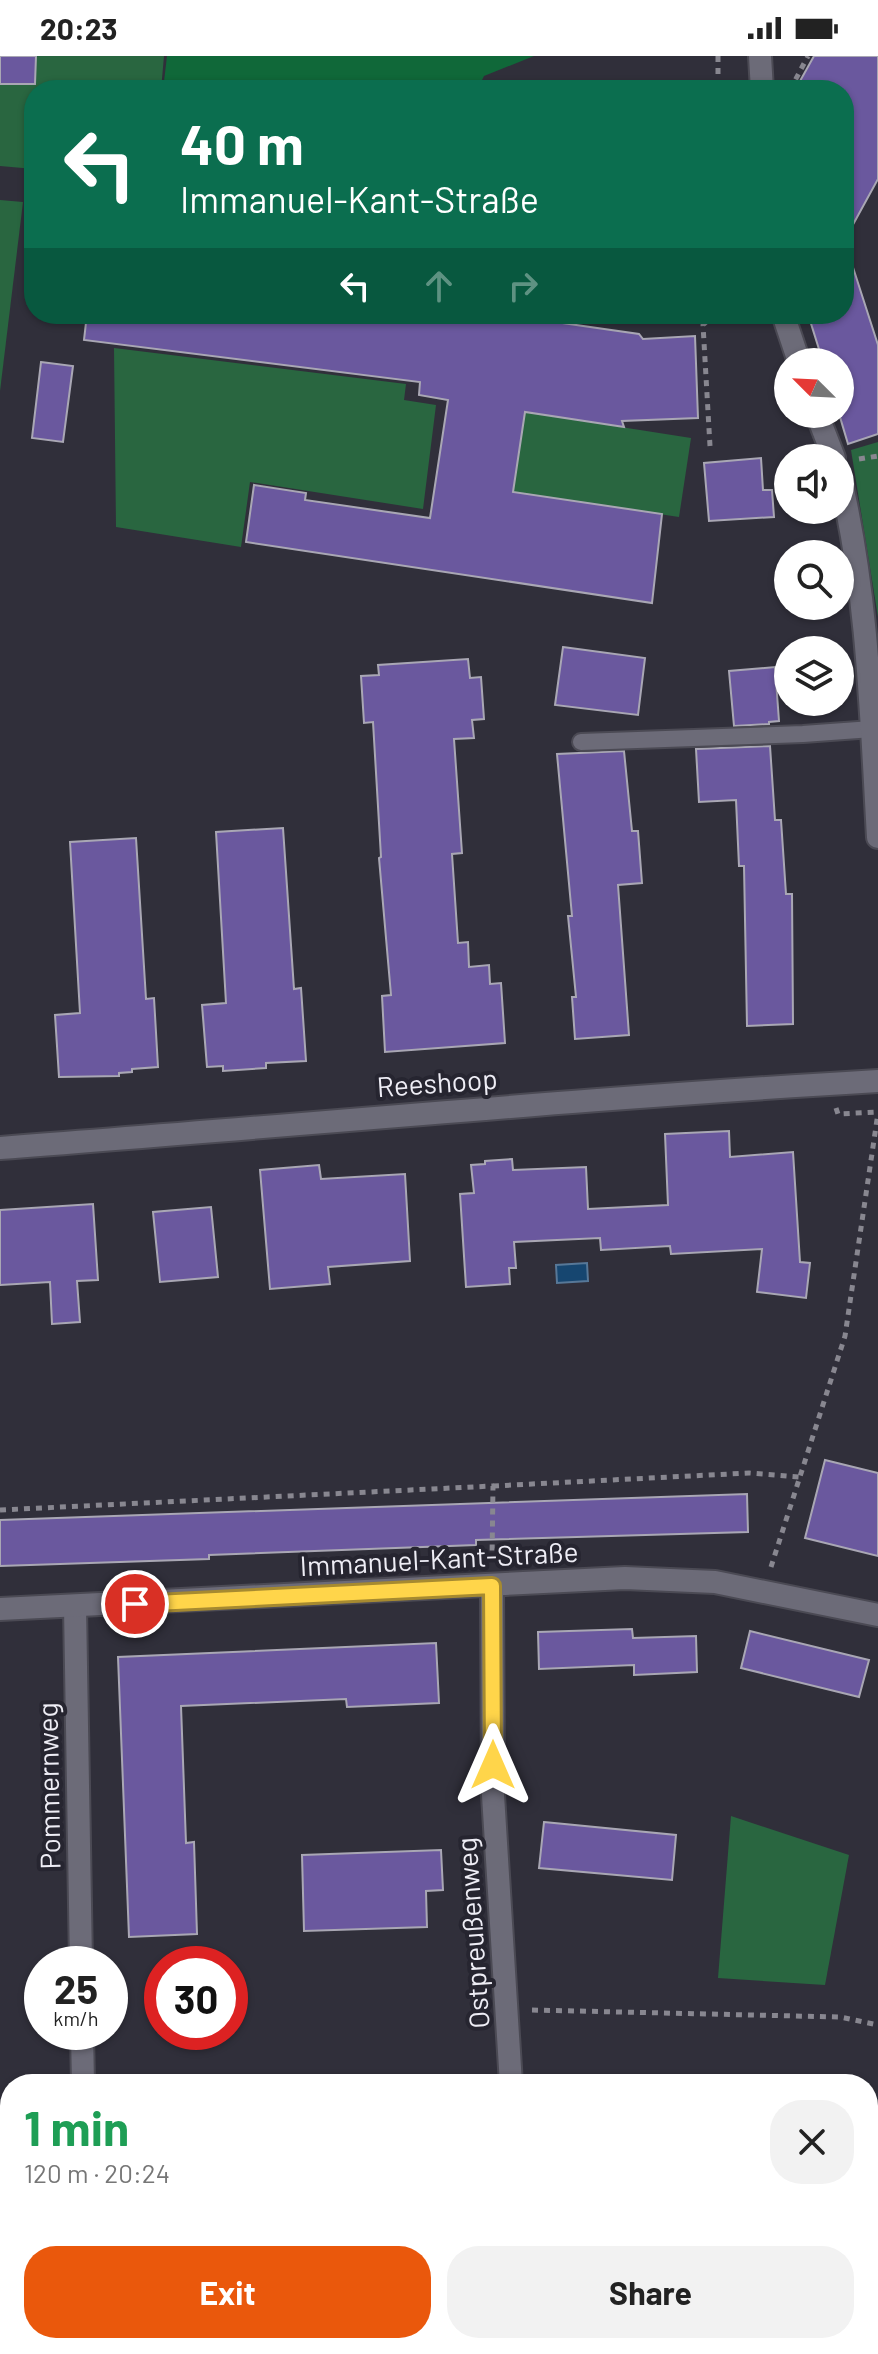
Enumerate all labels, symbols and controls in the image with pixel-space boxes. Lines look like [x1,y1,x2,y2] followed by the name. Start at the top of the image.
[40,10,117,46] text: 20:23
[180,109,304,176] text: 40 m
[48,112,152,216] icon: left
[180,177,539,220] text: Immanuel-Kant-Straße
[333,264,377,308] icon: left
[417,264,461,308] icon: ahead
[501,264,545,308] icon: right
[774,348,854,428] north arrow
[774,348,854,716] map controls
[774,444,854,524] button: sound
[774,540,854,620] button: search
[774,636,854,716] button: layers
[375,1061,499,1103] street label: Reeshoop
[299,1534,579,1582] street label: Immanuel-Kant-Straße
[101,1570,169,1638] pin
[113,1582,157,1626] icon: arrive
[30,1702,66,1870] street label: Pommernweg
[451,1723,535,1807] position arrow
[448,1836,496,2030] street label: Ostpreußenweg
[144,1946,248,2050] speed limit sign: 30
[54,1964,98,2012] text: 25
[53,2006,99,2030] text: km/h
[24,2098,129,2156] text: 1 min
[770,2100,854,2184] button: close
[24,2157,170,2188] text: 120 m · 20:24
[24,2246,431,2338] button: Exit
[447,2246,854,2338] button: Share

